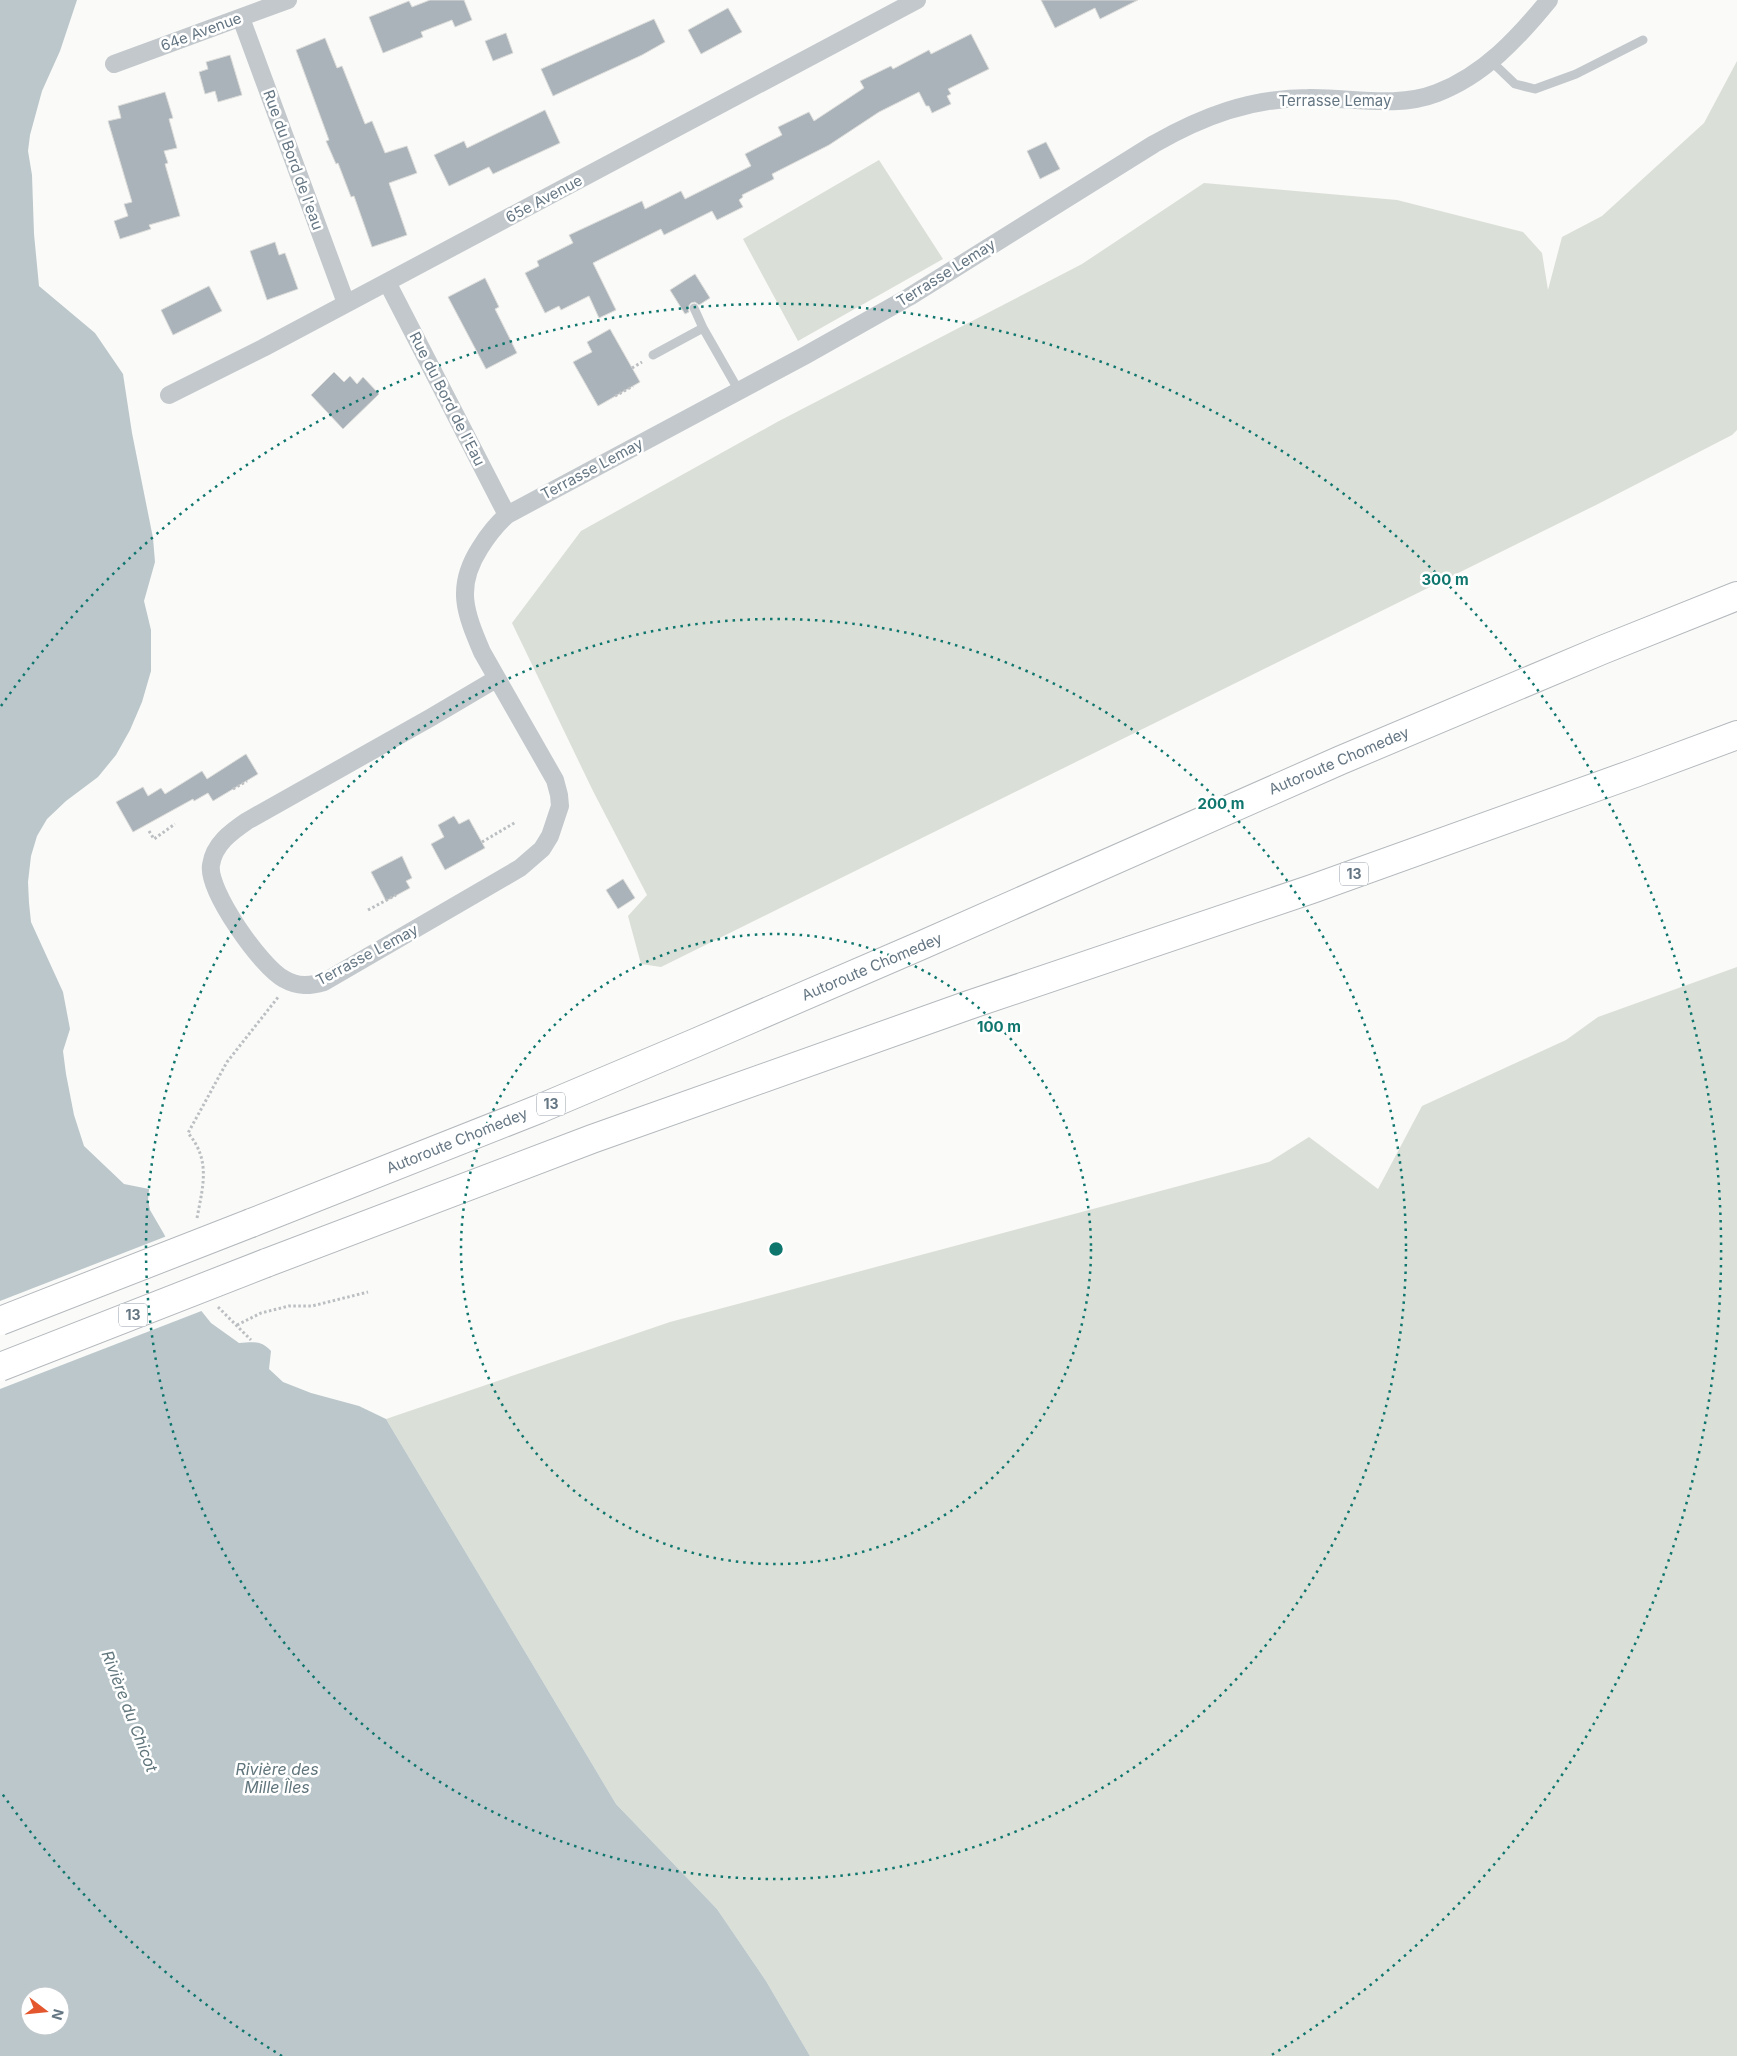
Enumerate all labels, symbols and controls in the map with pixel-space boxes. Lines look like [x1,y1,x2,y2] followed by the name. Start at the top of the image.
[158,8,244,55] street label: 64e Avenue
[259,87,328,232] street label: Rue du Bord de l'eau
[1278,91,1392,110] street label: Terrasse Lemay
[502,170,585,227] street label: 65e Avenue
[893,234,999,311] street label: Terrasse Lemay
[405,329,489,469] street label: Rue du Bord de l'Eau
[537,433,647,503] street label: Terrasse Lemay
[1421,570,1469,589] text: 300 m
[1266,722,1412,799] street label: Autoroute Chomedey
[1198,794,1244,813] text: 200 m
[1340,862,1368,886] road number: 13
[312,919,422,989] street label: Terrasse Lemay
[799,928,945,1005] street label: Autoroute Chomedey
[977,1017,1021,1036] text: 100 m
[537,1092,565,1116] road number: 13
[383,1103,531,1178] street label: Autoroute Chomedey
[767,1240,785,1258] centre of rings
[119,1304,147,1326] road number: 13
[98,1647,163,1775] water label: Rivière du Chicot
[235,1759,319,1797] water label: Rivière des Mille Îles
[20,1986,70,2036] north arrow
[48,2007,68,2022] text: N

